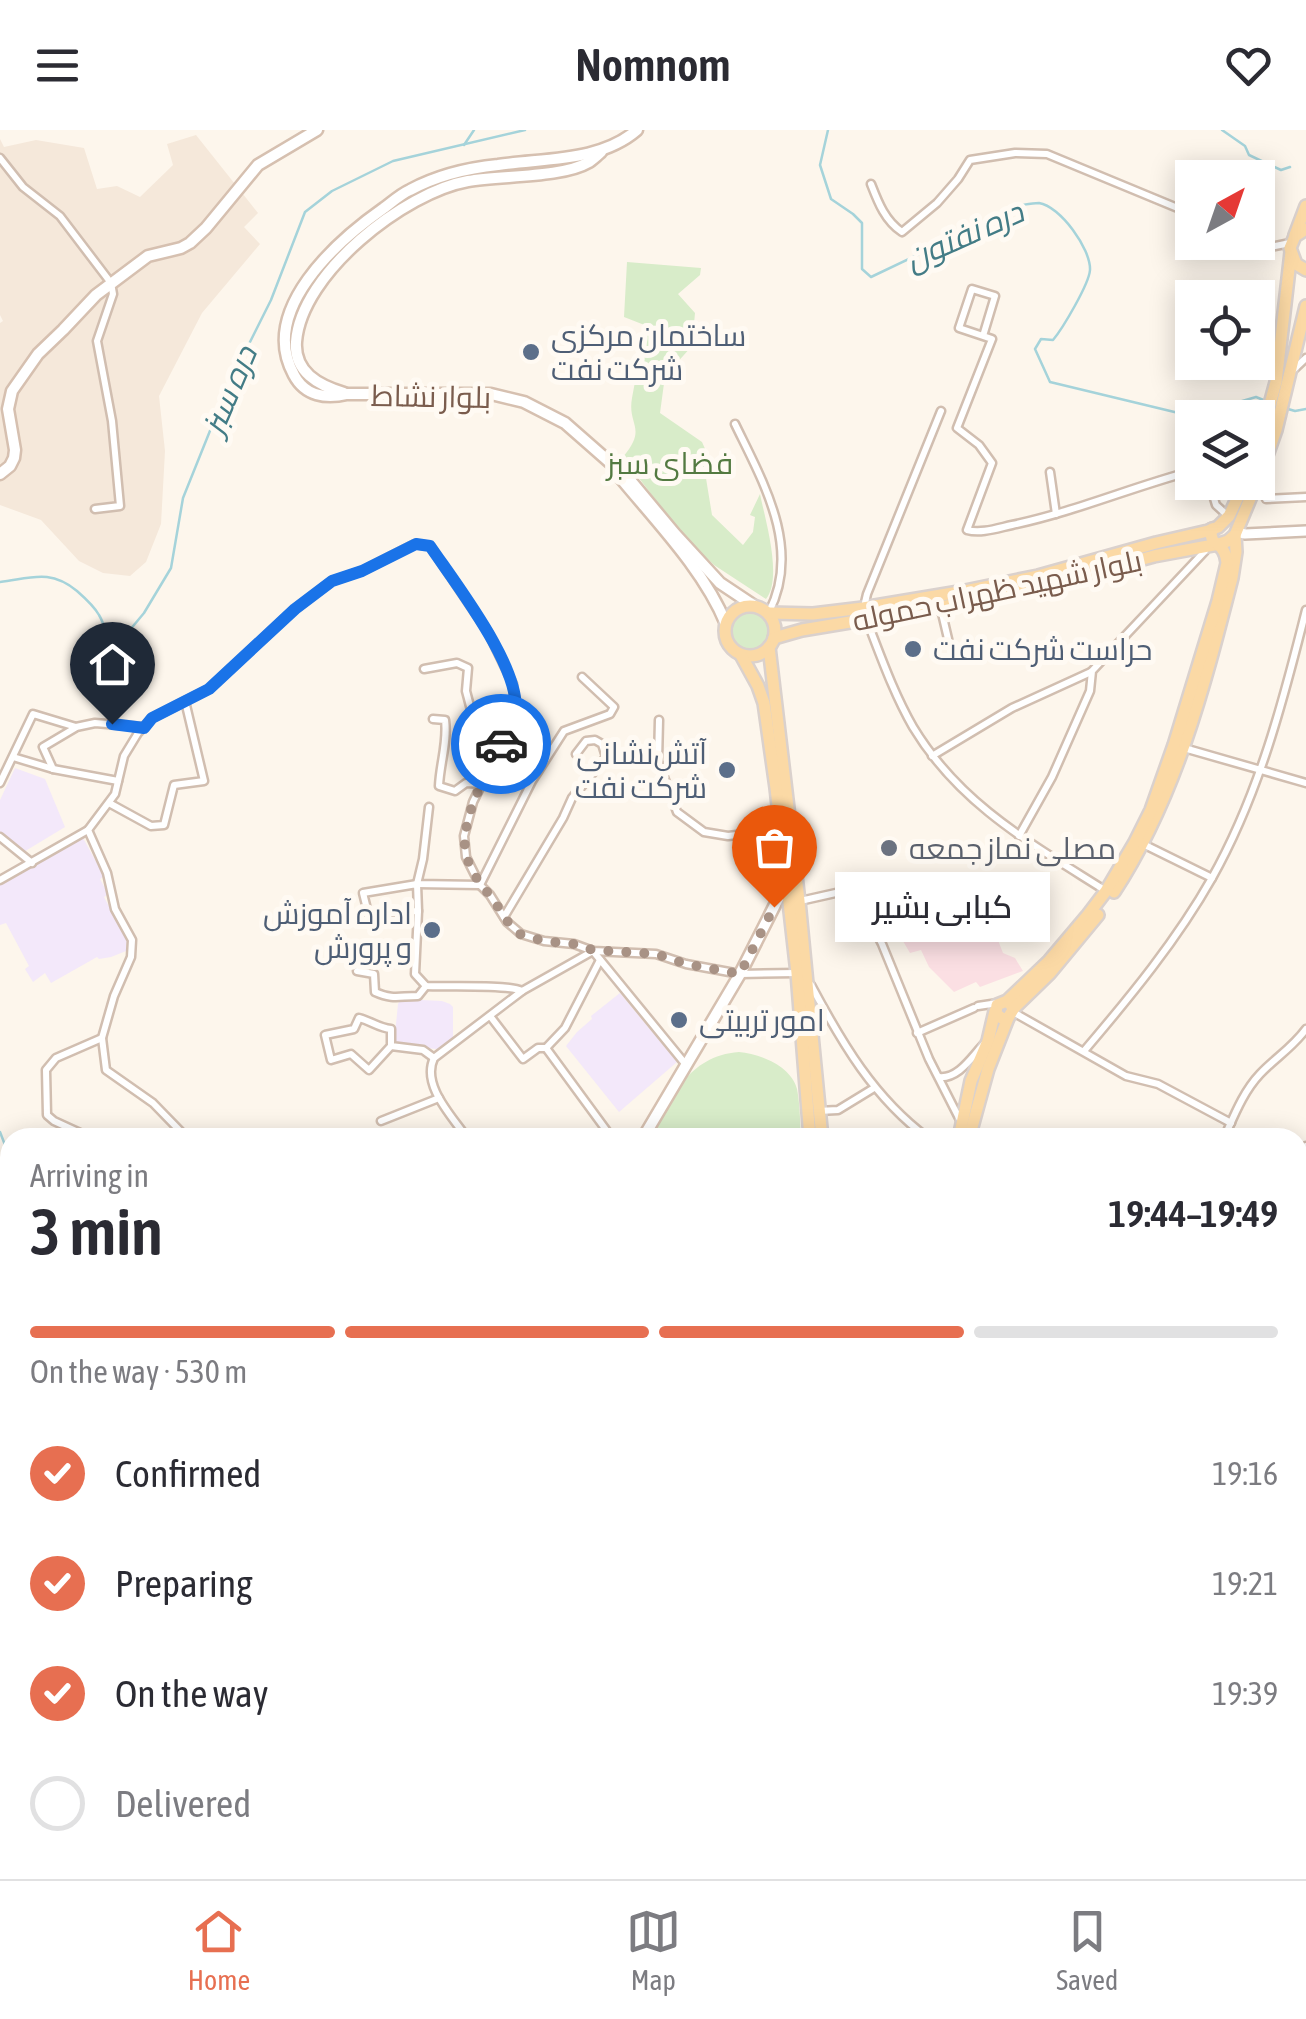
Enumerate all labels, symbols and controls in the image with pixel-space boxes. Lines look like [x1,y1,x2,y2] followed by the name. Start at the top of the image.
[30,38,85,93] icon: menu
[1221,38,1276,93] icon: heart
[575,39,731,91] text: Nomnom
[1175,160,1275,260] north arrow
[1175,160,1275,500] map controls
[899,192,1031,278] water label: دره نفتون
[1175,280,1275,380] button: locate
[551,318,746,387] place label: ساختمان مرکزی شرکت نفت
[192,339,266,444] water label: دره سبز
[520,341,542,363] marker: ساختمان مرکزی شرکت نفت
[371,378,491,415] street label: بلوار نشاط
[1175,400,1275,500] button: layers
[605,446,733,481] park label: فضای سبز
[849,543,1145,639] street label: بلوار شهید ظهراب حموله
[70,622,155,725] pin
[933,632,1153,667] place label: حراست شرکت نفت
[85,637,140,692] icon: home
[902,638,924,660] marker: حراست شرکت نفت
[451,694,551,794] courier
[474,717,529,772] icon: car
[575,736,707,805] place label: آتش‌نشانی شرکت نفت
[716,759,738,781] marker: آتش‌نشانی شرکت نفت
[732,805,817,908] pin
[747,820,802,875] icon: bag
[909,831,1116,867] place label: مصلی نماز جمعه
[878,837,900,859] marker: مصلی نماز جمعه
[834,872,1049,942] callout: کبابی بشیر
[873,888,1012,925] text: کبابی بشیر
[263,896,412,967] place label: اداره آموزش و پرورش
[421,919,443,941] marker: اداره آموزش و پرورش
[699,1003,825,1039] place label: امور تربیتی
[668,1009,690,1031] marker: امور تربیتی
[30,1157,149,1194] text: Arriving in
[1108,1192,1278,1235] text: 19:44–19:49
[30,1194,163,1269] text: 3 min
[30,1353,247,1390] text: On the way · 530 m
[30,1446,85,1501] icon: check
[115,1452,261,1495] text: Confirmed
[1212,1455,1278,1492] text: 19:16
[30,1556,85,1611] icon: check
[115,1562,253,1605] text: Preparing
[1212,1565,1278,1602] text: 19:21
[30,1666,85,1721] icon: check
[115,1672,268,1715] text: On the way
[1212,1675,1278,1712] text: 19:39
[115,1782,251,1825] text: Delivered
[188,1904,250,1996] tab: Home
[626,1904,681,1996] tab: Map
[1056,1904,1118,1996] tab: Saved

